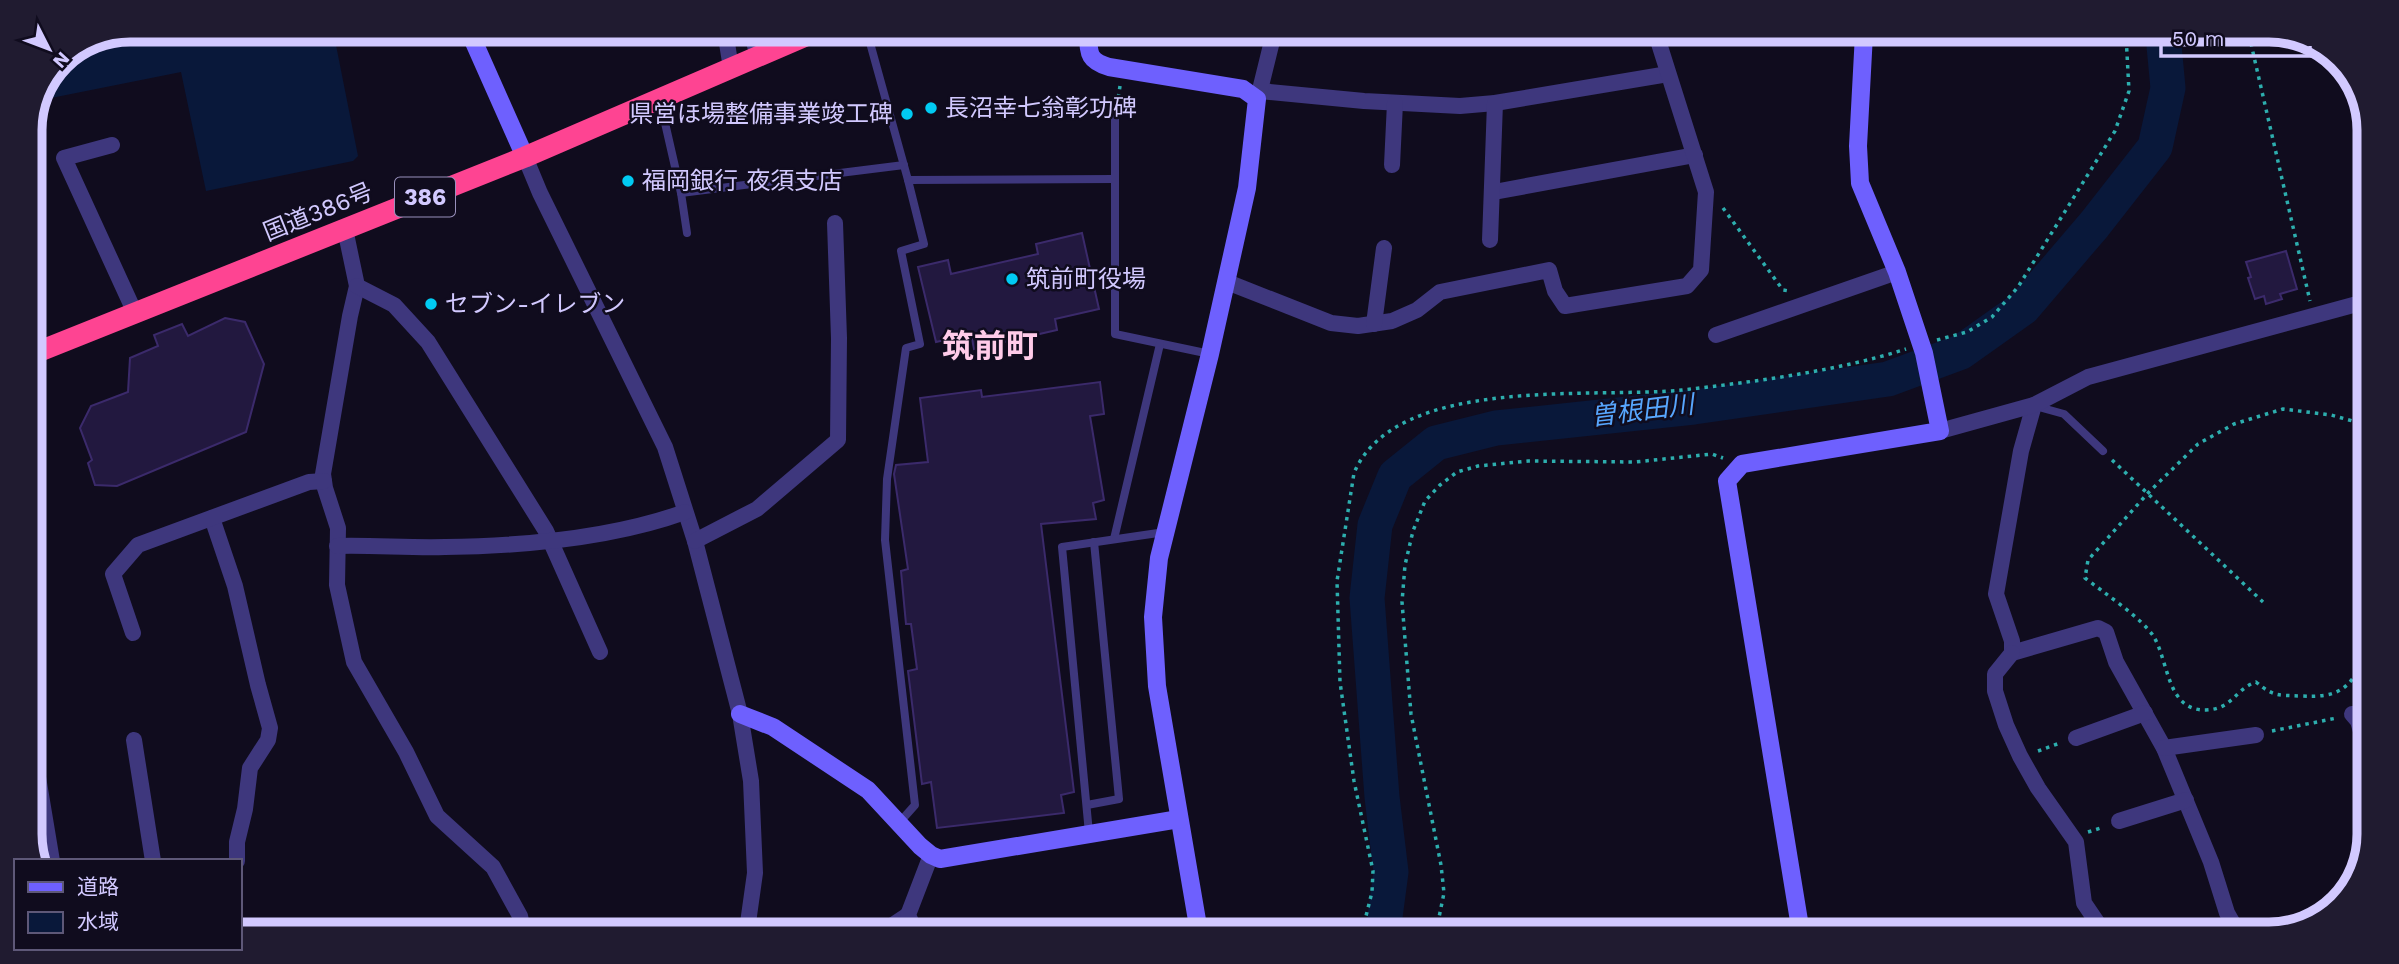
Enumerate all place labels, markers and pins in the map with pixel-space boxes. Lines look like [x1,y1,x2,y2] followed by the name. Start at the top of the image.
[945,94,1137,122] place label: 長沼幸七翁彰功碑
[629,100,893,128] place label: 県営ほ場整備事業竣工碑
[923,100,939,116] marker: 長沼幸七翁彰功碑
[899,106,915,122] marker: 県営ほ場整備事業竣工碑
[642,167,842,195] place label: 福岡銀行 夜須支店
[620,173,636,189] marker: 福岡銀行 夜須支店
[1026,265,1146,293] place label: 筑前町役場
[1004,271,1020,287] marker: 筑前町役場
[445,290,625,318] place label: セブン-イレブン
[423,296,439,312] marker: セブン-イレブン

